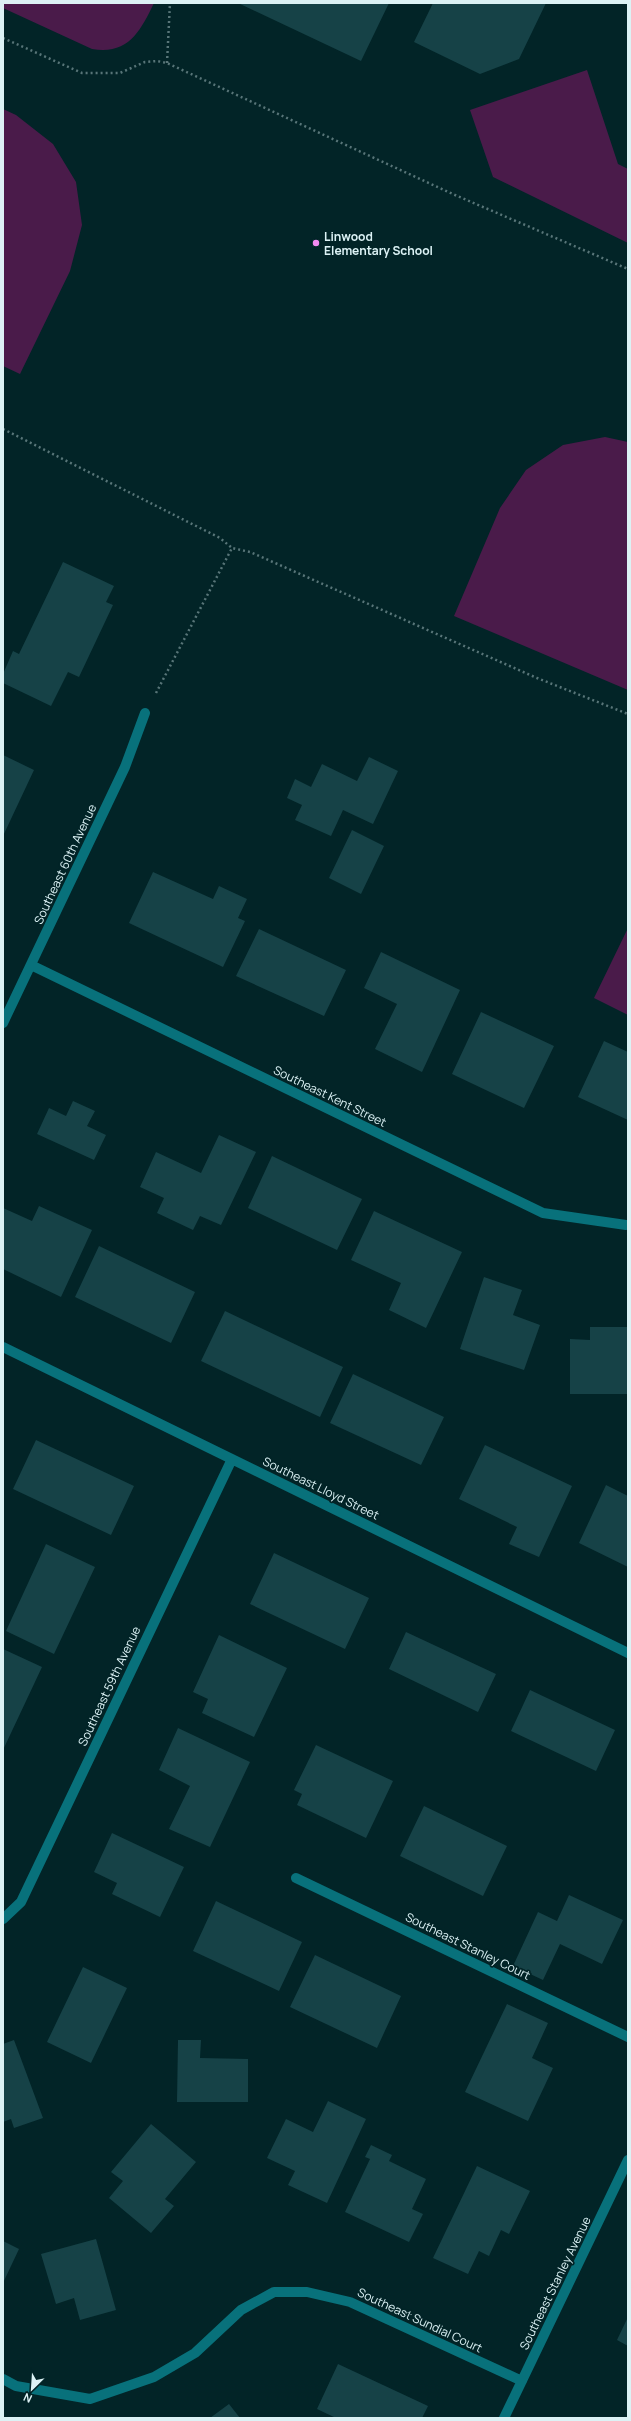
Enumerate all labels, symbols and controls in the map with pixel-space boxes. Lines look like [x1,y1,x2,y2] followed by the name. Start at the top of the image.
[324,228,433,259] place label: Linwood Elementary School
[311,238,321,248] marker: Linwood Elementary School
[30,801,100,927] street label: Southeast 60th Avenue
[271,1061,389,1131] street label: Southeast Kent Street
[260,1452,382,1524] street label: Southeast Lloyd Street
[74,1623,144,1749] street label: Southeast 59th Avenue
[403,1908,533,1984] street label: Southeast Stanley Court
[515,2214,595,2352] street label: Southeast Stanley Avenue
[355,2284,485,2357] street label: Southeast Sundial Court
[12,2369,52,2409] north arrow
[21,2390,34,2407] text: N

